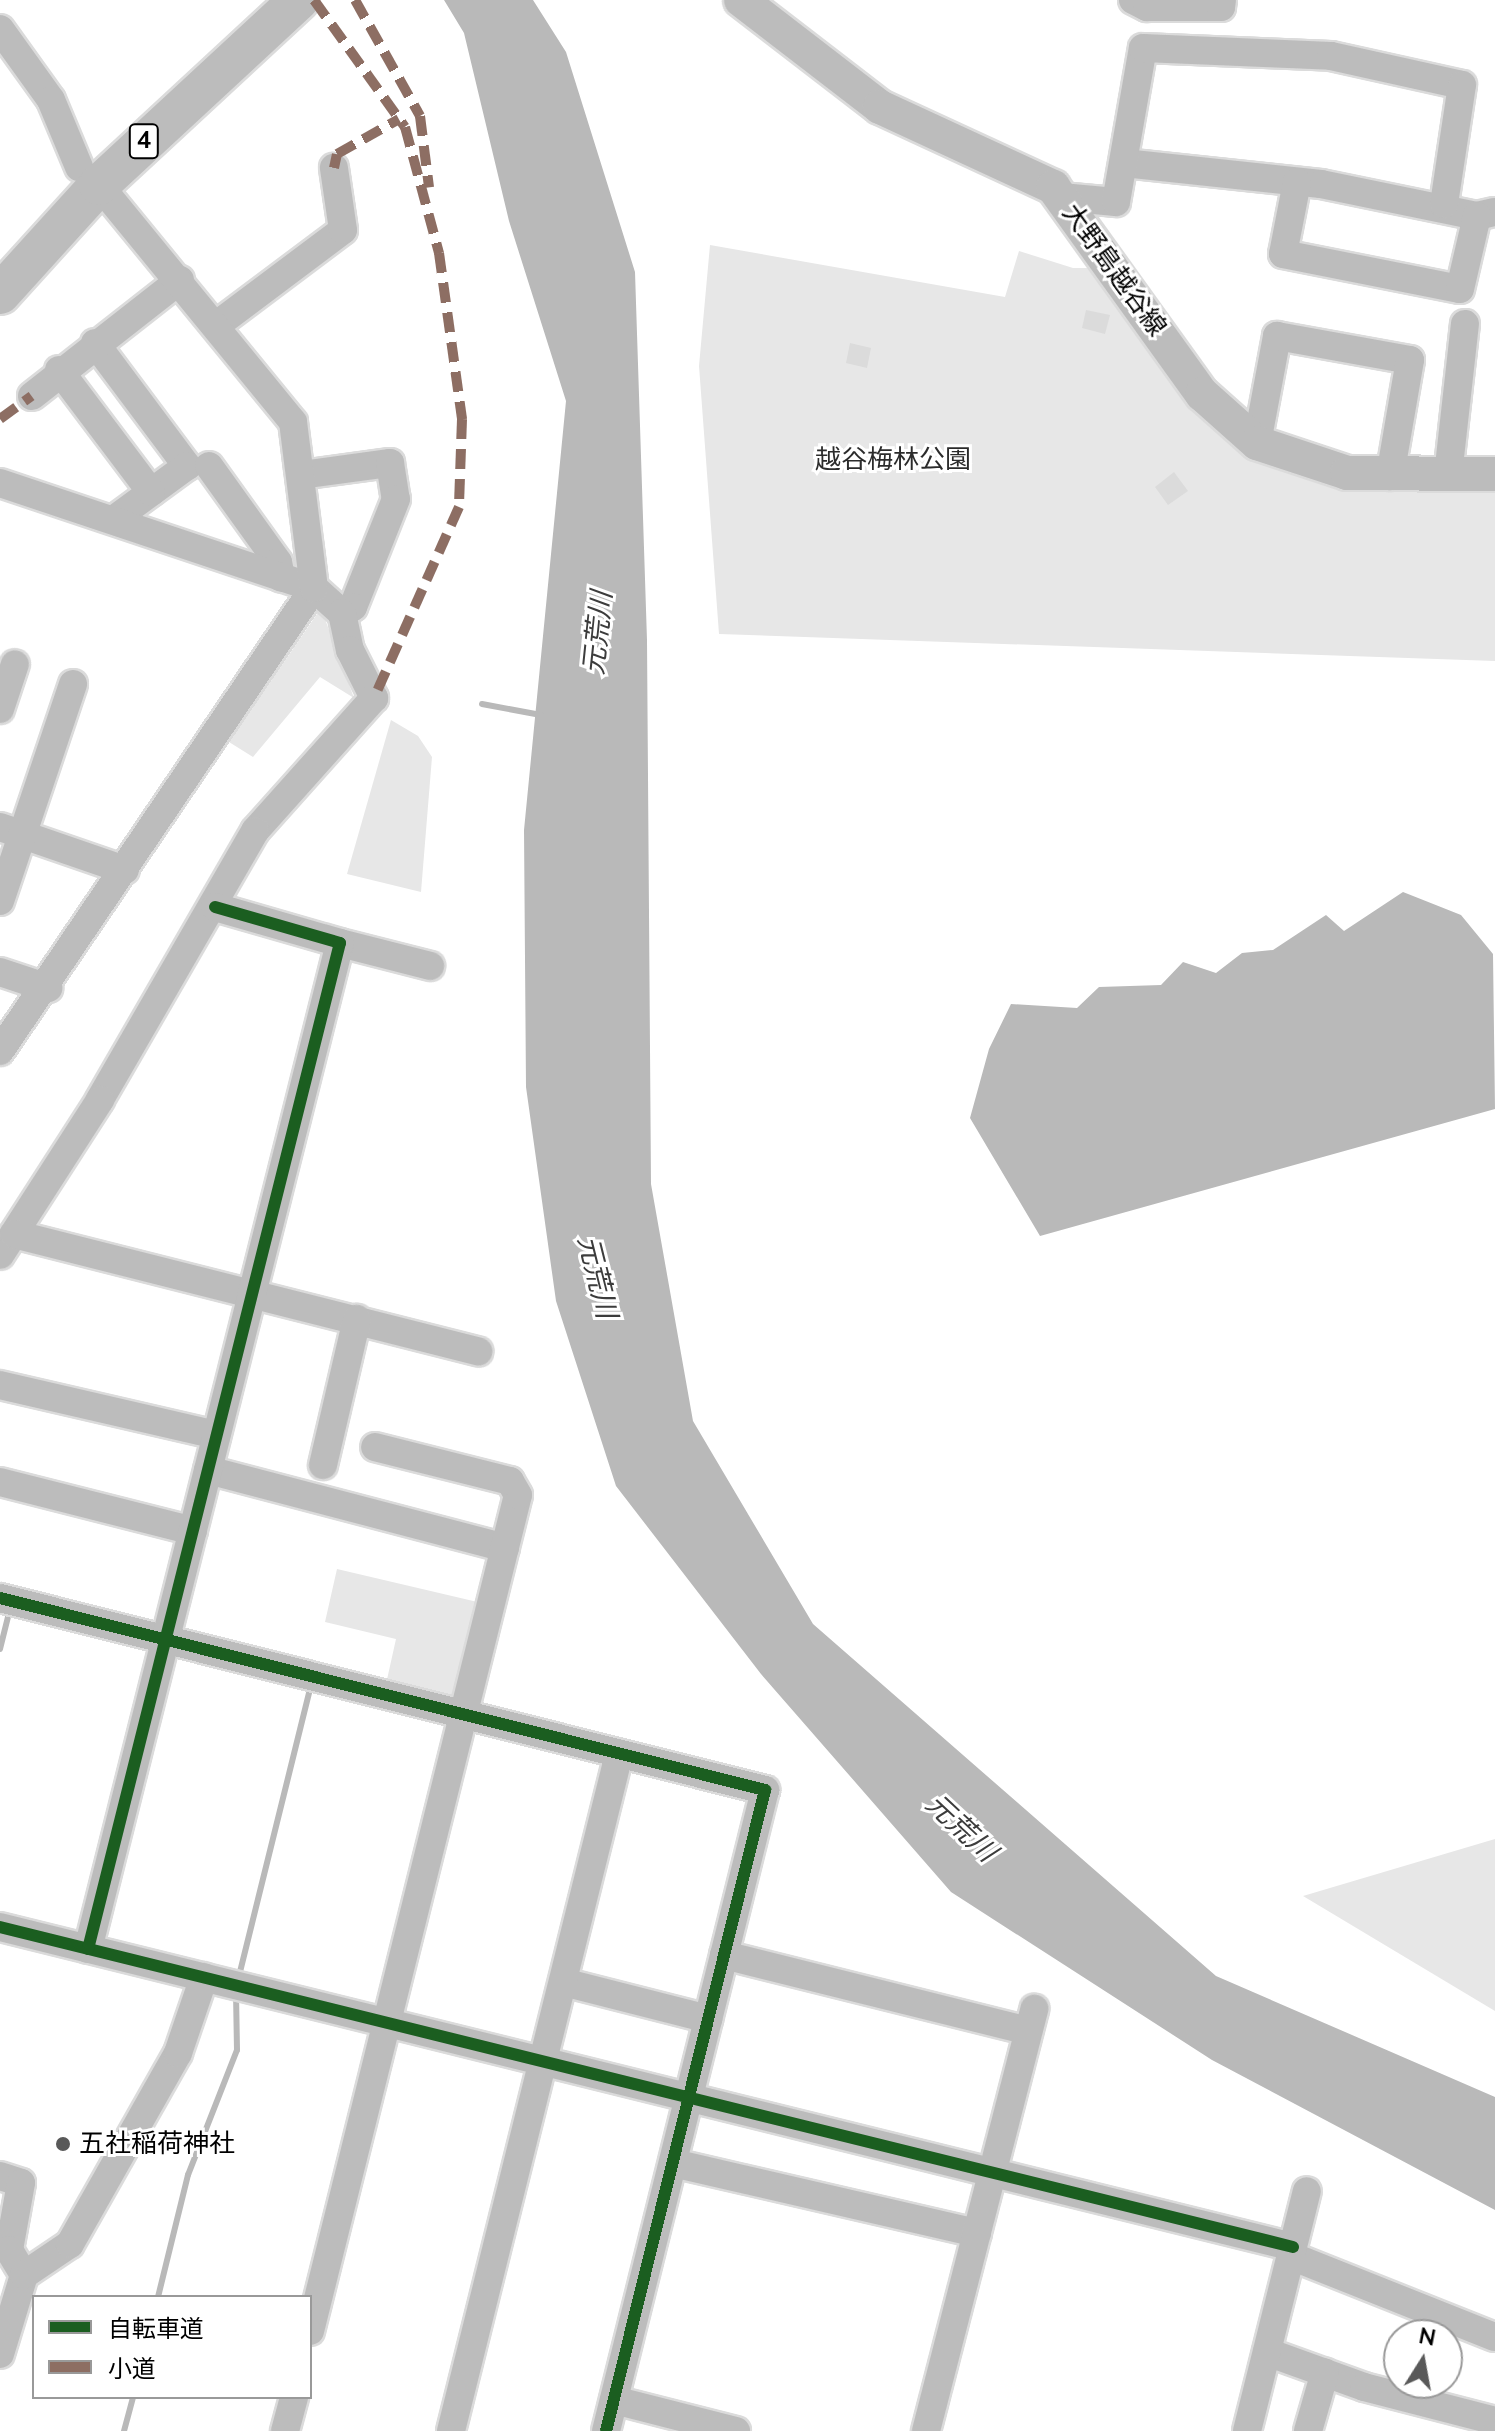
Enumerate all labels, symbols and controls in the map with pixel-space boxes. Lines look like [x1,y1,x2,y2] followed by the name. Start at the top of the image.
[128,121,160,161] road number: 4
[1056,198,1172,342] street label: 大野島越谷線
[815,444,971,476] park label: 越谷梅林公園
[577,589,619,677] water label: 元荒川
[571,1232,623,1322] water label: 元荒川
[919,1787,1003,1869] water label: 元荒川
[79,2128,235,2160] place label: 五社稲荷神社
[54,2135,72,2153] marker: 五社稲荷神社
[32,2295,312,2399] legend
[108,2313,204,2345] text: 自転車道
[1383,2319,1463,2399] north arrow
[1416,2321,1438,2354] text: N
[108,2353,156,2385] text: 小道

